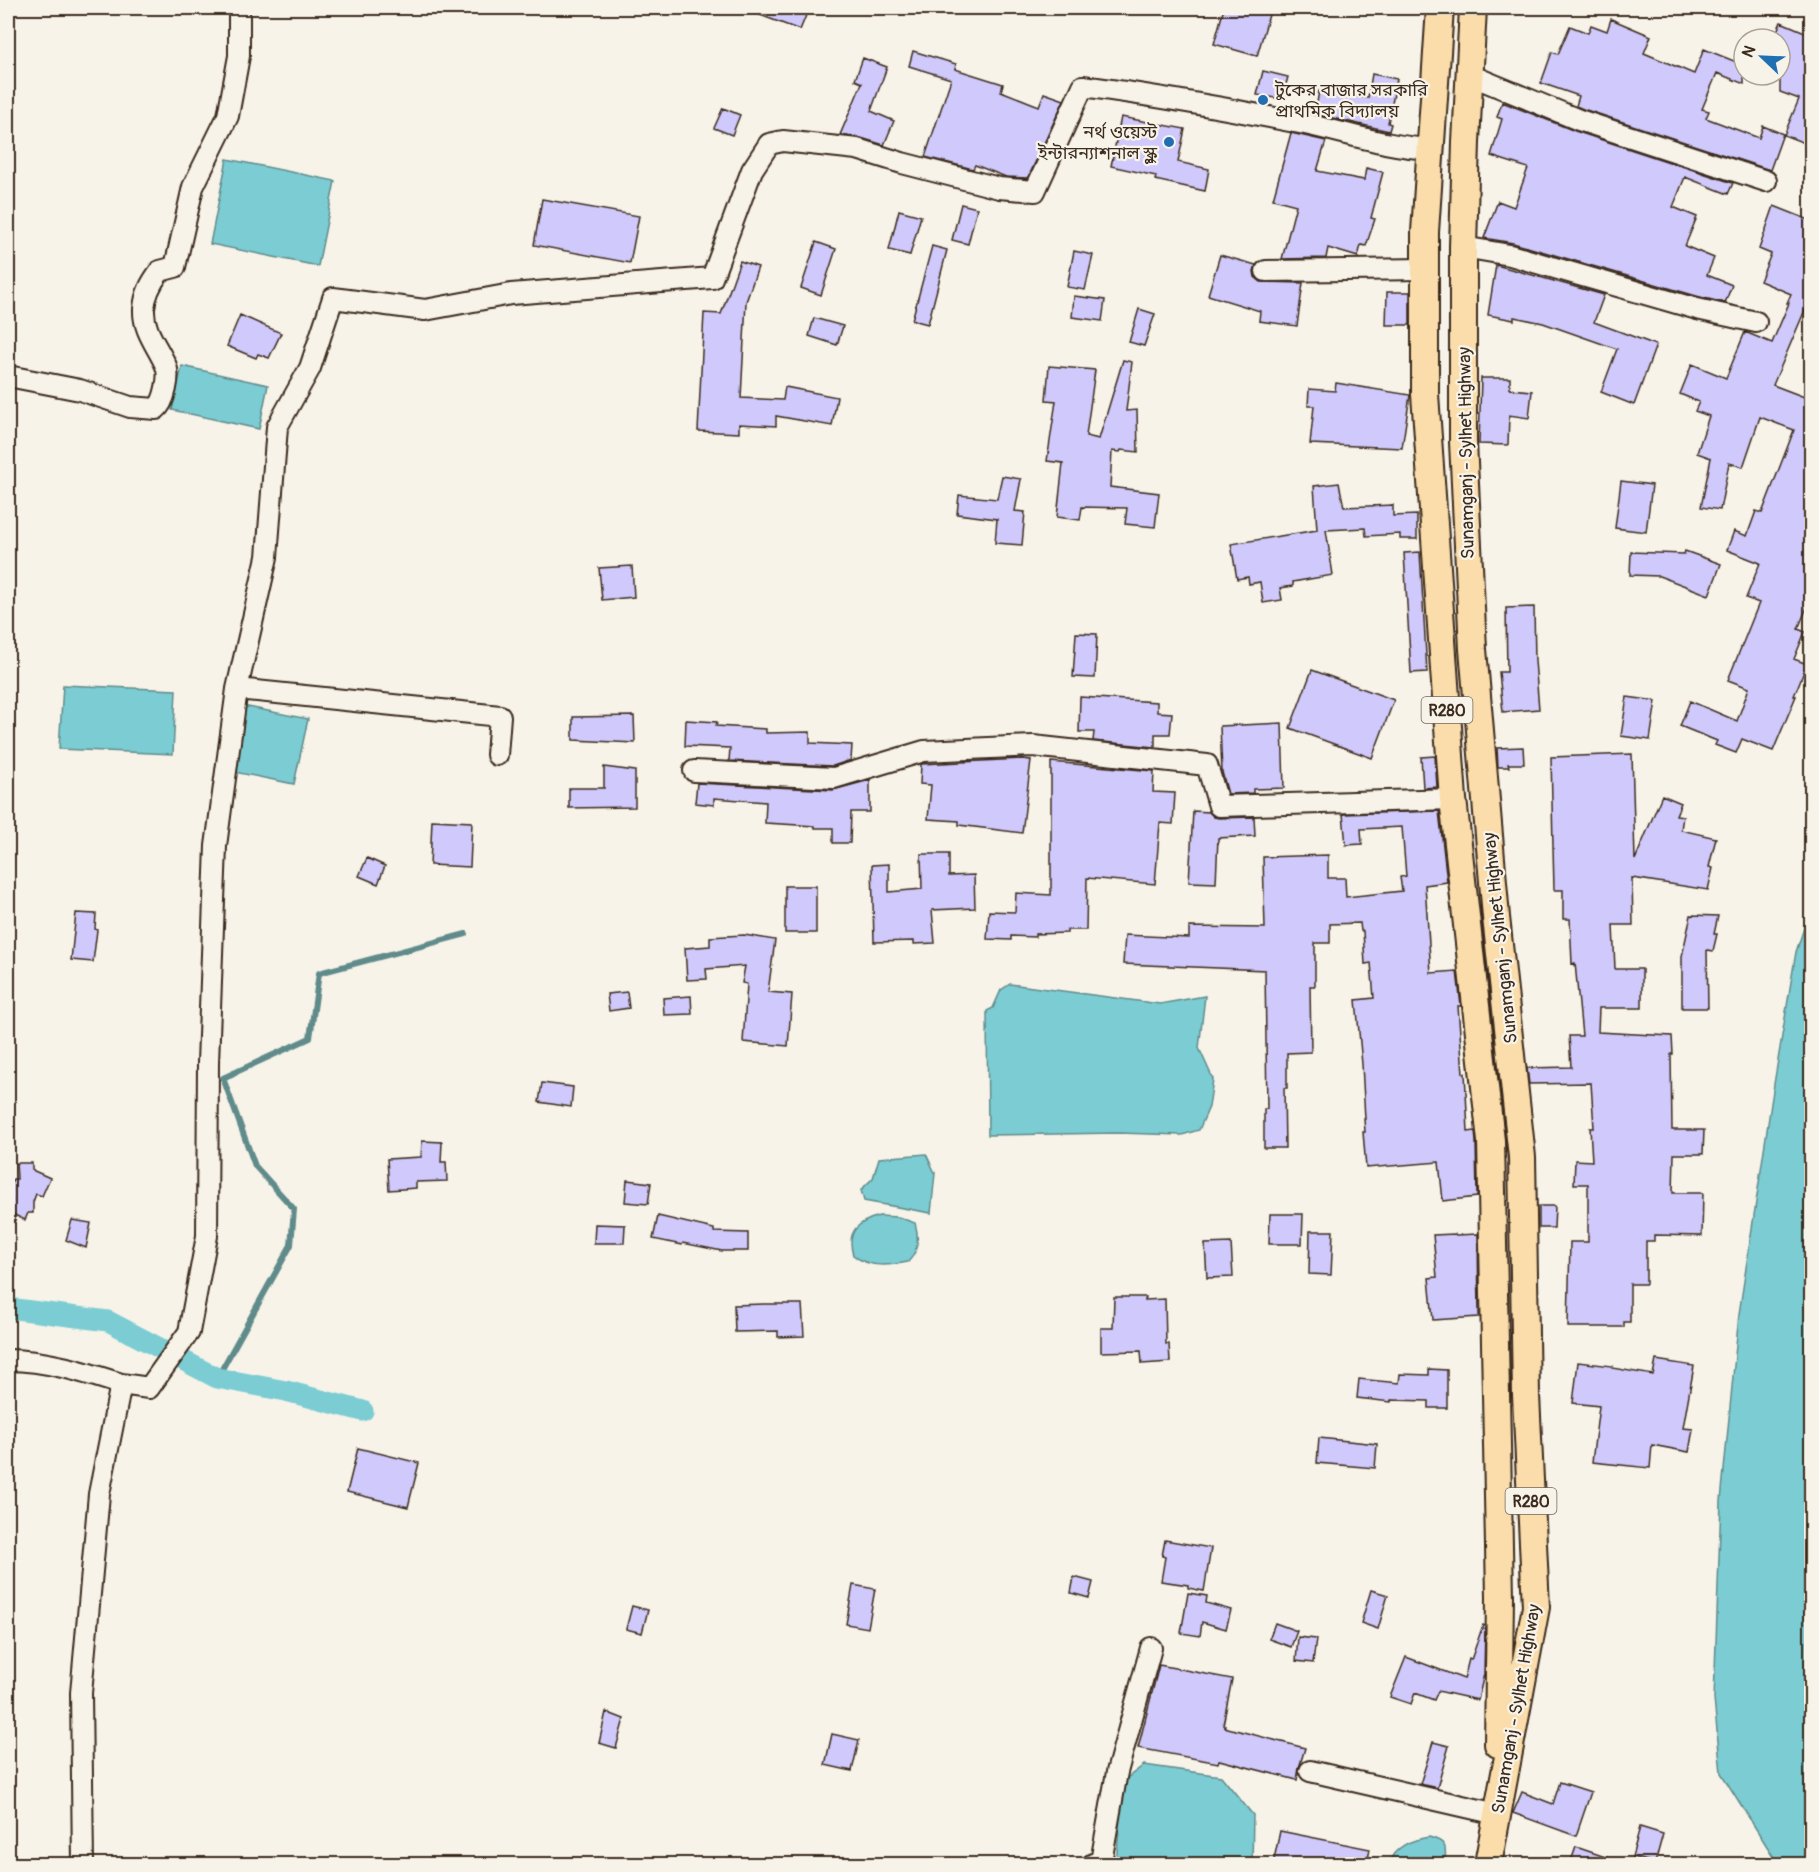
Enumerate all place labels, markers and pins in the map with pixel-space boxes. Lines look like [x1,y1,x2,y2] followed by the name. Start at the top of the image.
[1274,79,1428,123] place label: টুকের বাজার সরকারি প্রাথমিক বিদ্যালয়
[1256,93,1270,107] marker: টুকের বাজার সরকারি প্রাথমিক বিদ্যালয়
[1037,121,1158,165] place label: নর্থ ওয়েস্ট ইন্টারন্যাশনাল স্কুল
[1162,135,1176,149] marker: নর্থ ওয়েস্ট ইন্টারন্যাশনাল স্কুল

